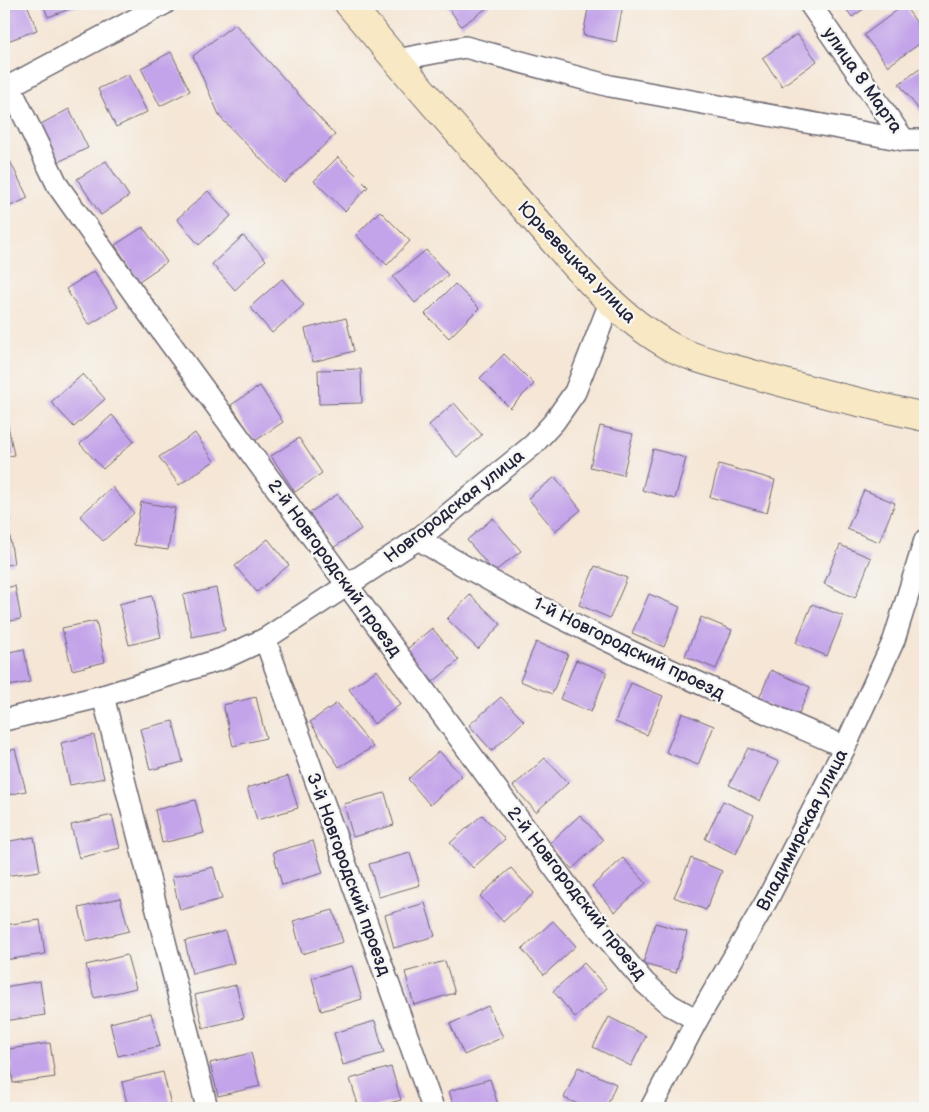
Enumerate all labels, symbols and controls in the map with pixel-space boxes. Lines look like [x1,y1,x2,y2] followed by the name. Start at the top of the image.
[818,23,907,137] street label: улица 8 Марта
[513,197,640,328] street label: Юрьевецкая улица
[380,445,529,567] street label: Новгородская улица
[263,476,406,661] street label: 2-й Новгородский проезд
[530,593,728,704] street label: 1-й Новгородский проезд
[753,746,853,915] street label: Владимирская улица
[302,770,395,978] street label: 3-й Новгородский проезд
[503,803,651,984] street label: 2-й Новгородский проезд

